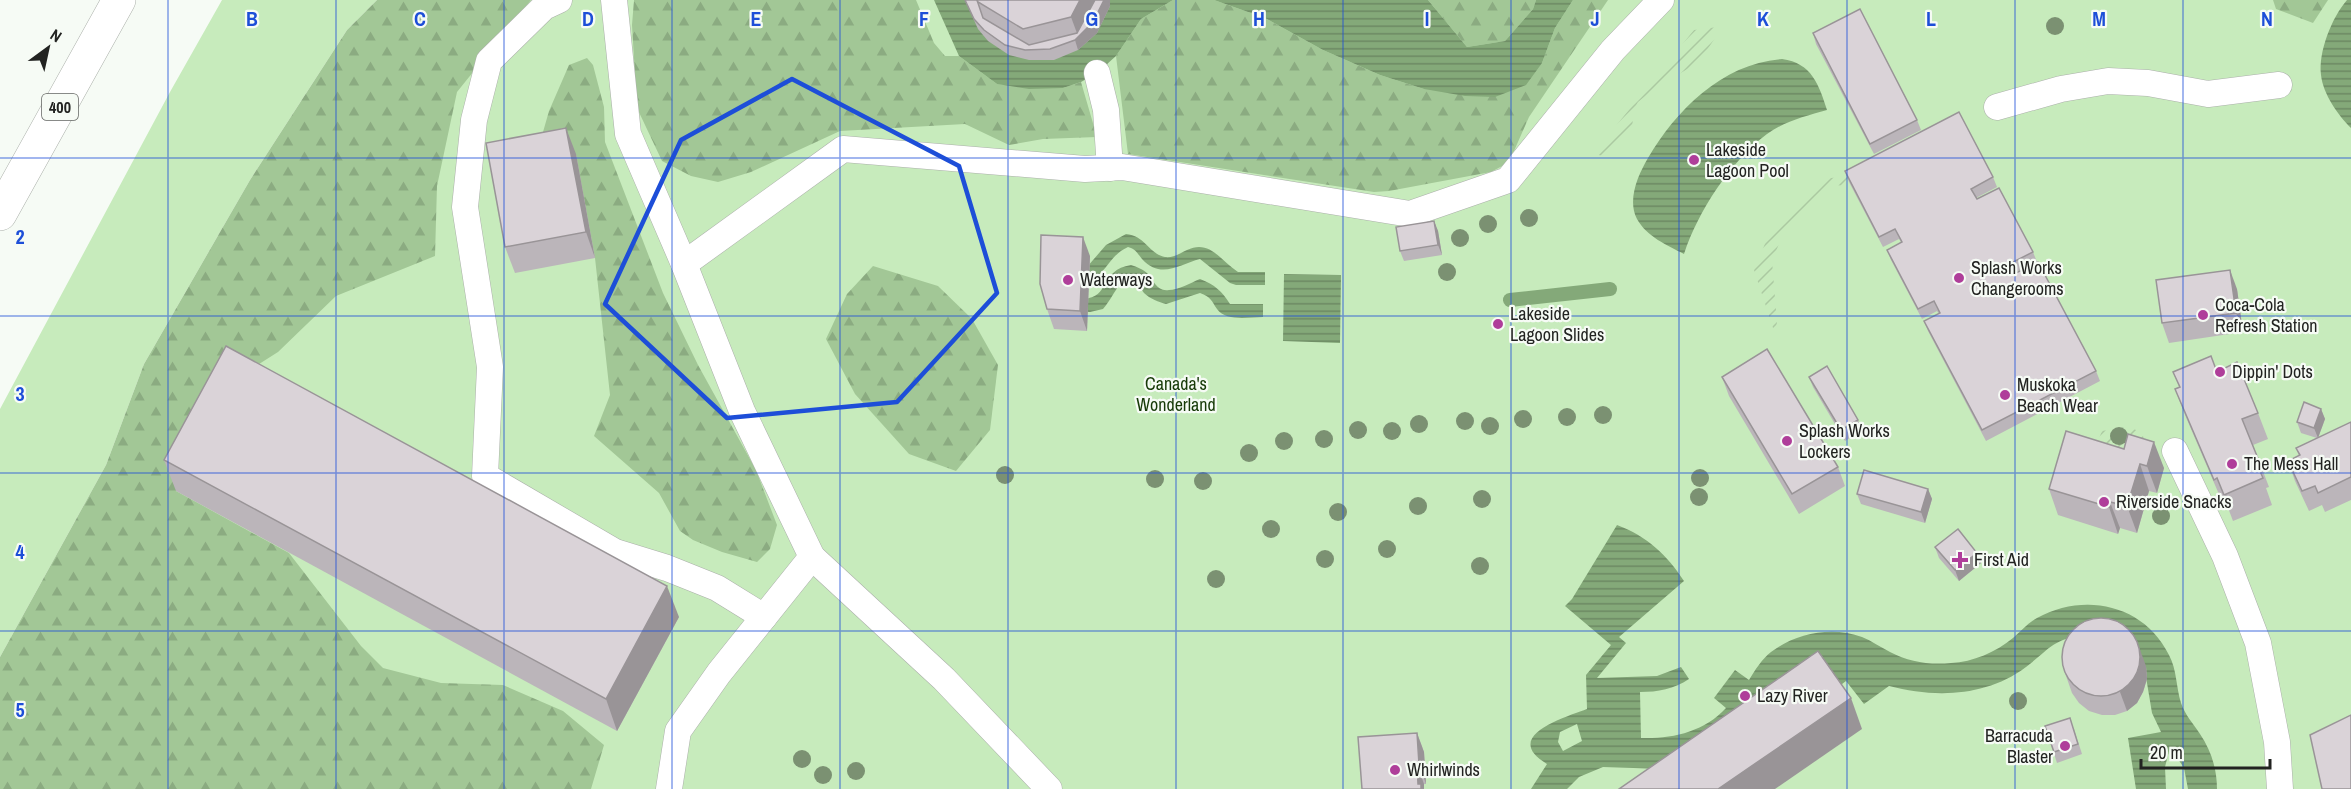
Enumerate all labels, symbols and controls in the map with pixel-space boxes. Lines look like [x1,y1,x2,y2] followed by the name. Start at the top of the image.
[246,5,258,32] text: B
[414,5,426,32] text: C
[582,5,594,32] text: D
[751,5,762,32] text: E
[919,5,929,32] text: F
[1086,5,1098,32] text: G
[1253,5,1265,32] text: H
[1425,5,1429,32] text: I
[1590,5,1600,32] text: J
[1757,5,1769,32] text: K
[1926,5,1936,32] text: L
[2092,5,2106,32] text: M
[2261,5,2273,32] text: N
[18,18,78,78] north arrow
[46,24,66,47] text: N
[42,94,78,120] road number: 400
[1706,137,1789,183] place label: Lakeside Lagoon Pool
[1687,153,1701,167] marker: Lakeside Lagoon Pool
[15,223,25,250] text: 2
[1971,255,2064,301] place label: Splash Works Changerooms
[1080,267,1152,292] place label: Waterways
[1952,271,1966,285] marker: Splash Works Changerooms
[1061,273,1075,287] marker: Waterways
[2215,292,2318,338] place label: Coca-Cola Refresh Station
[1510,301,1604,347] place label: Lakeside Lagoon Slides
[2196,308,2210,322] marker: Coca-Cola Refresh Station
[1491,317,1505,331] marker: Lakeside Lagoon Slides
[2232,359,2313,384] place label: Dippin' Dots
[2213,365,2227,379] marker: Dippin' Dots
[1136,371,1216,417] park label: Canada's Wonderland
[2017,372,2098,418] place label: Muskoka Beach Wear
[15,380,25,407] text: 3
[1998,388,2012,402] marker: Muskoka Beach Wear
[1799,418,1890,464] place label: Splash Works Lockers
[1780,434,1794,448] marker: Splash Works Lockers
[2244,451,2338,476] place label: The Mess Hall
[2225,457,2239,471] marker: The Mess Hall
[2116,489,2232,514] place label: Riverside Snacks
[2097,495,2111,509] marker: Riverside Snacks
[15,538,25,565] text: 4
[1974,547,2029,572] place label: First Aid
[1951,551,1969,569] marker: First Aid
[1757,683,1828,708] place label: Lazy River
[1738,689,1752,703] marker: Lazy River
[15,696,25,723] text: 5
[1985,723,2053,769] place label: Barracuda Blaster
[2141,732,2270,770] scale bar
[2058,739,2072,753] marker: Barracuda Blaster
[2150,740,2183,765] text: 20 m
[1407,757,1480,782] place label: Whirlwinds
[1388,763,1402,777] marker: Whirlwinds

